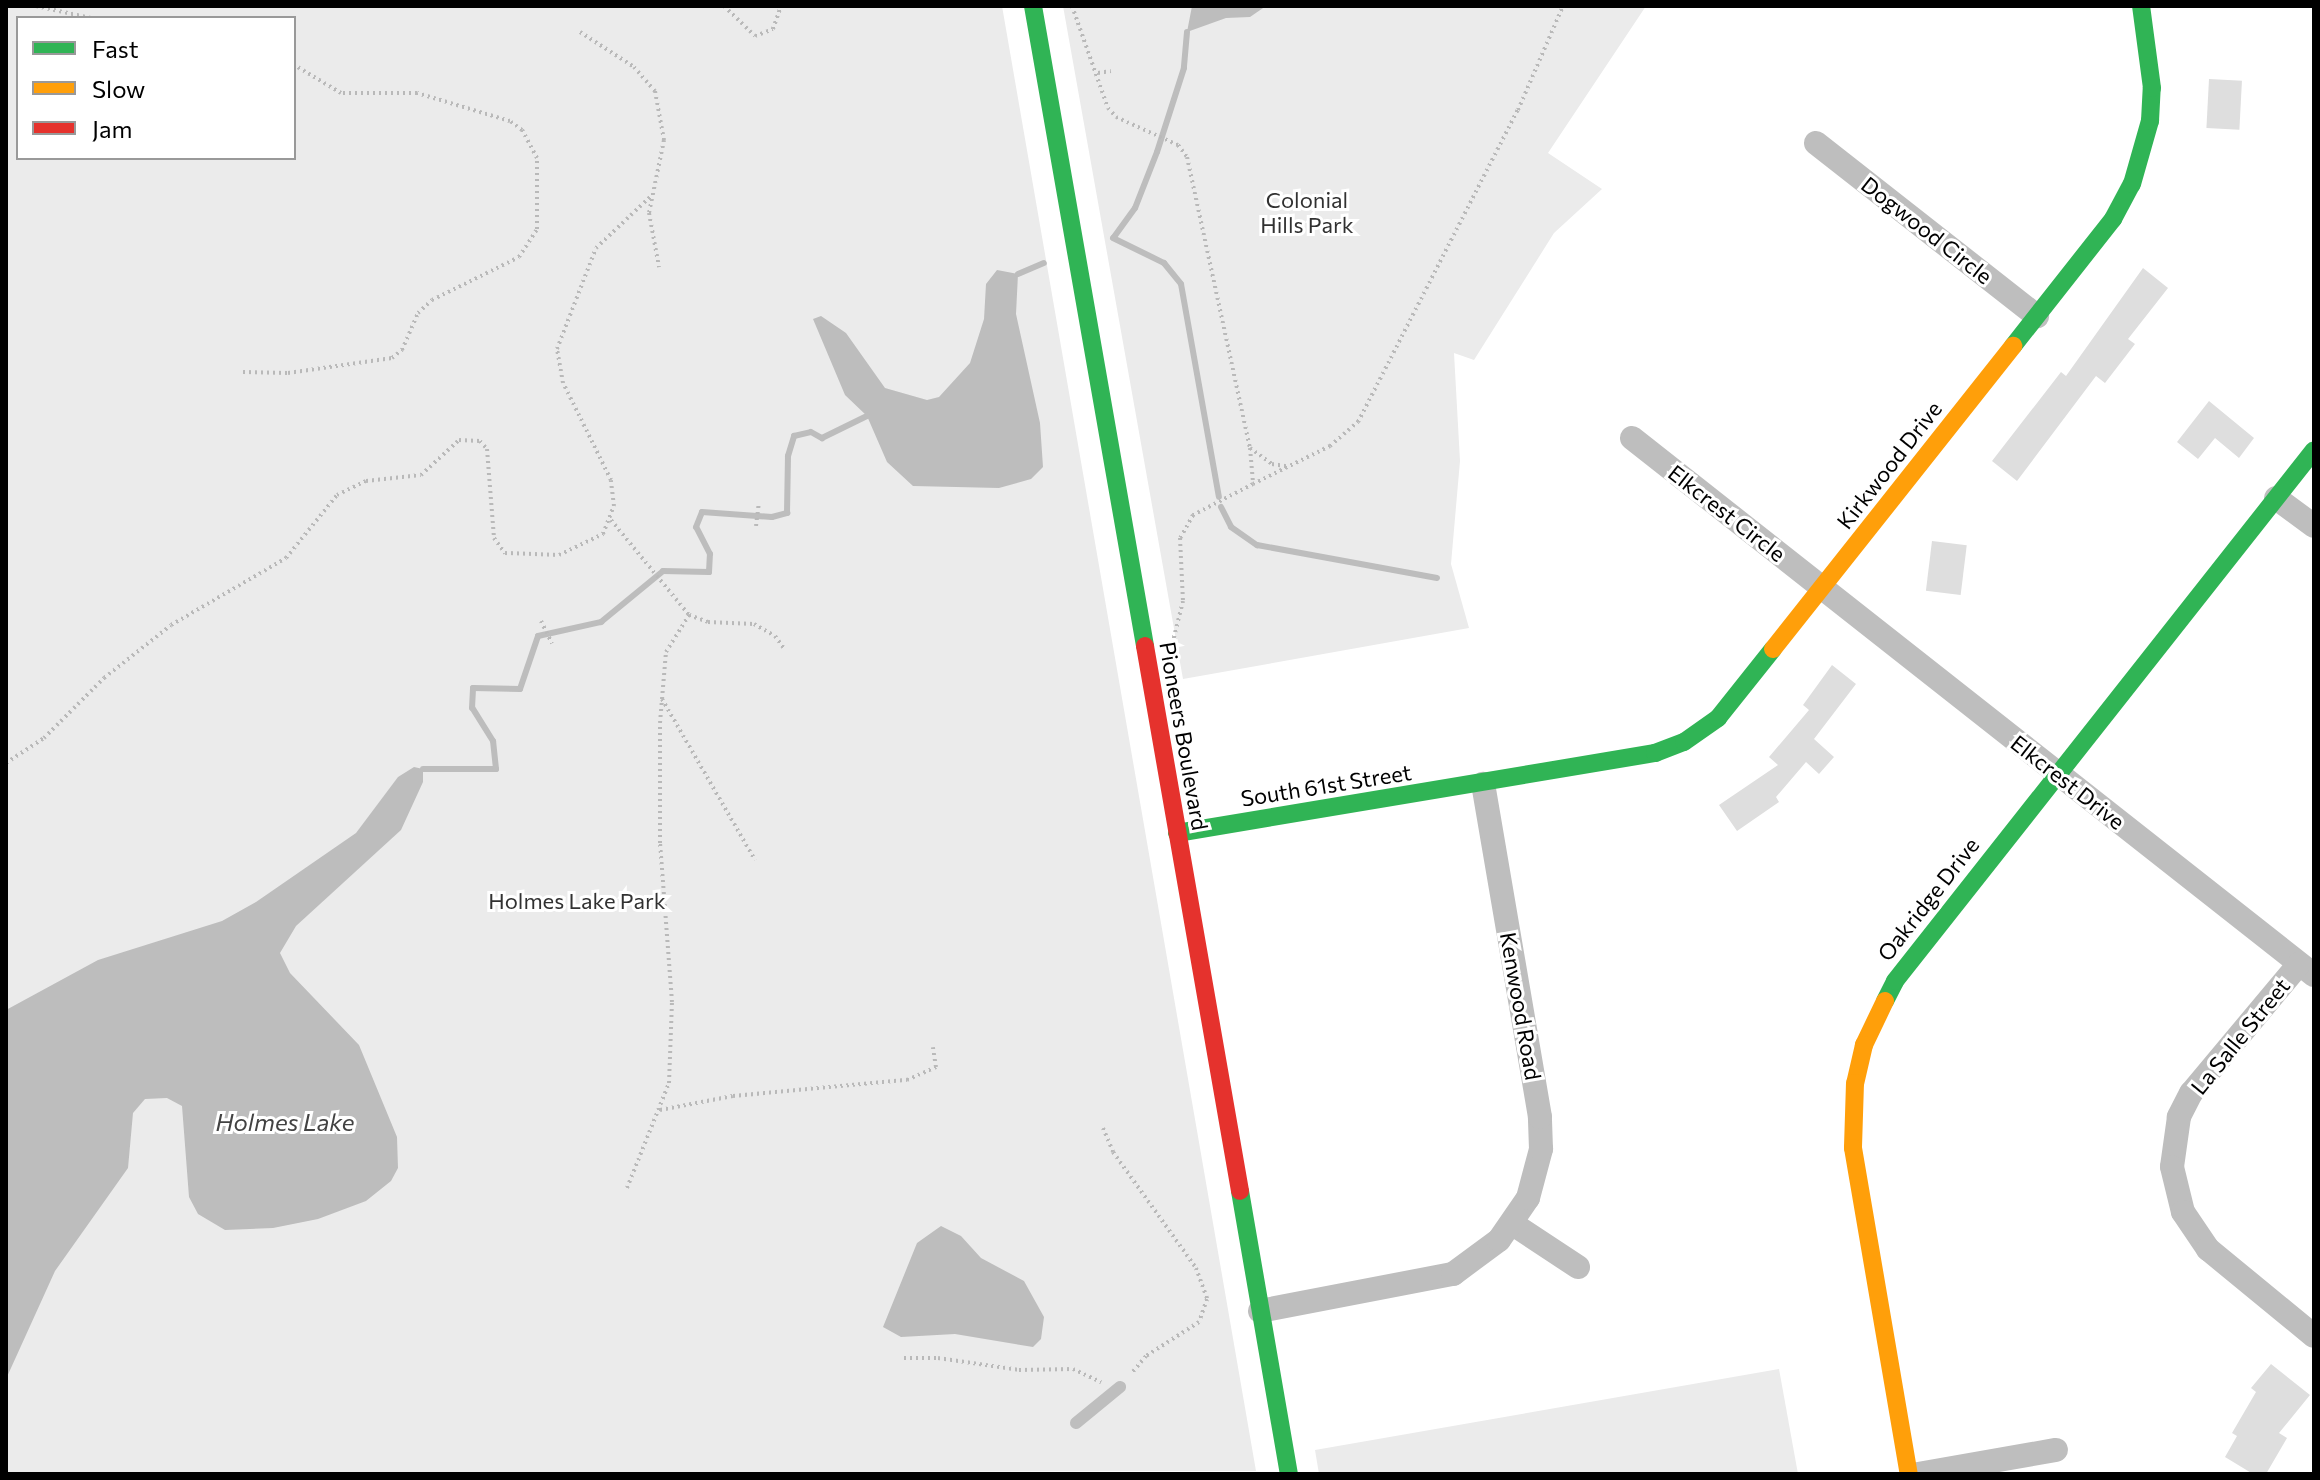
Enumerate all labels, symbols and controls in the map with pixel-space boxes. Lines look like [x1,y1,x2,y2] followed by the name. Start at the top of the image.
[16,16,296,160] legend
[92,34,139,63] text: Fast
[92,74,145,103] text: Slow
[92,114,132,143] text: Jam
[1856,171,1998,289] street label: Dogwood Circle
[1260,186,1354,238] park label: Colonial Hills Park
[1831,396,1947,534] street label: Kirkwood Drive
[1663,459,1791,567] street label: Elkcrest Circle
[1154,640,1214,832] street label: Pioneers Boulevard
[2006,729,2130,835] street label: Elkcrest Drive
[1239,758,1413,812] street label: South 61st Street
[1872,832,1984,966] street label: Oakridge Drive
[488,888,666,914] park label: Holmes Lake Park
[1495,930,1547,1082] street label: Kenwood Road
[2185,973,2295,1099] street label: La Salle Street
[216,1108,354,1136] water label: Holmes Lake

